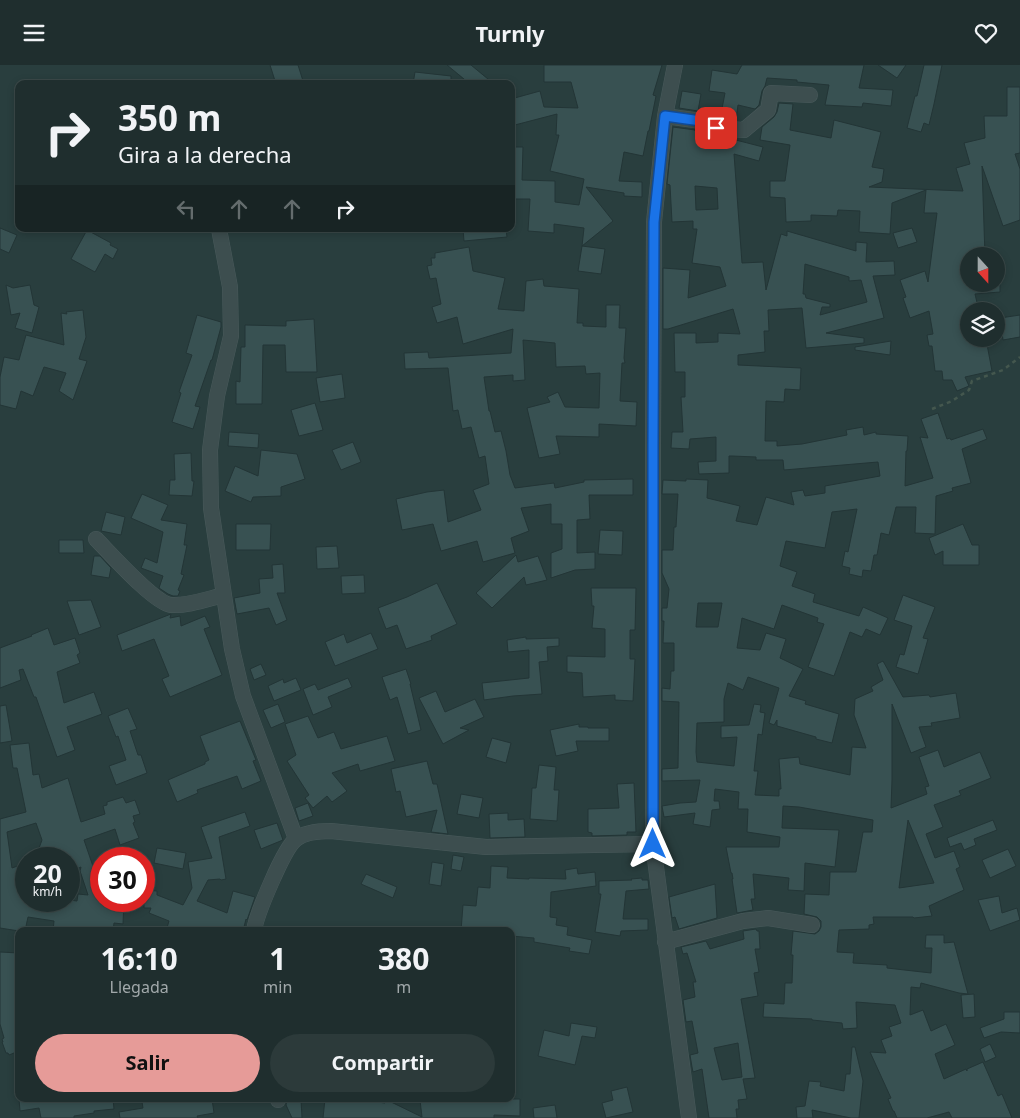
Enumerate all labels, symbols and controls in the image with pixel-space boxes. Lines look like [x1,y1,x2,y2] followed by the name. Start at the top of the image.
[475,18,545,48] text: Turnly
[20,19,48,47] icon: menu
[972,19,1000,47] icon: heart
[118,94,221,141] text: 350 m
[35,100,100,165] icon: right
[695,107,737,149] pin
[702,114,730,142] icon: arrive
[118,139,292,169] text: Gira a la derecha
[172,195,200,223] icon: left
[225,195,253,223] icon: ahead
[278,195,306,223] icon: ahead
[331,195,359,223] icon: right
[960,247,1005,293] north arrow
[960,247,1005,347] map controls
[960,302,1005,347] button: layers
[626,817,678,869] position arrow
[90,847,155,912] speed limit sign: 30
[33,856,62,890] text: 20
[33,883,62,900] text: km/h
[101,938,178,979] text: 16:10
[269,938,286,979] text: 1
[378,938,429,979] text: 380
[110,976,169,998] text: Llegada
[263,976,292,998] text: min
[396,976,411,998] text: m
[35,1034,260,1092] button: Salir
[270,1034,495,1092] button: Compartir

